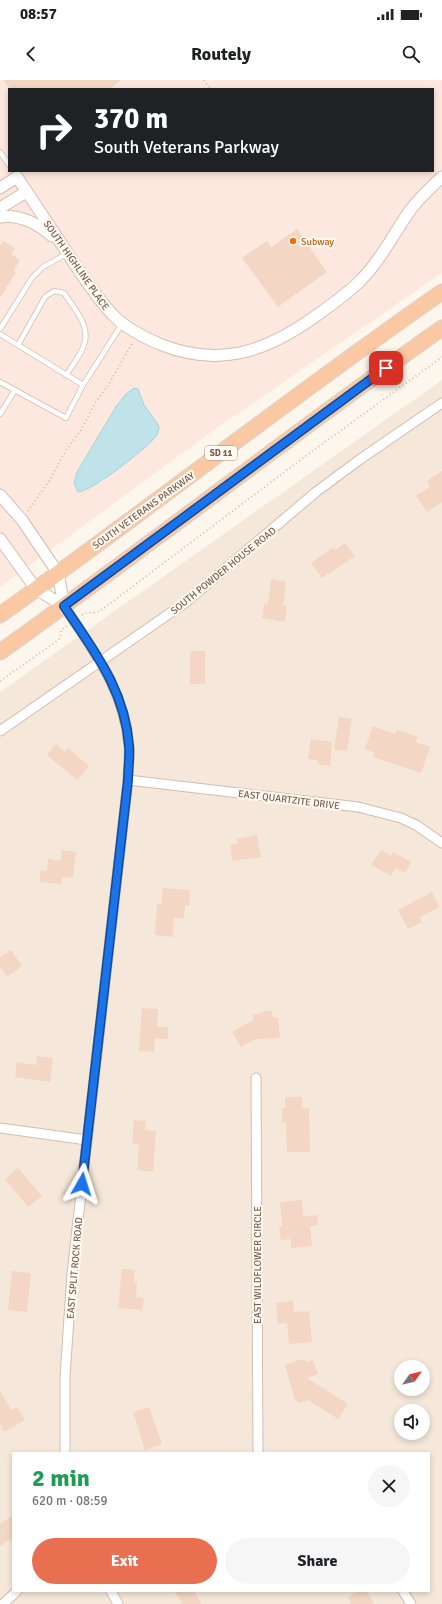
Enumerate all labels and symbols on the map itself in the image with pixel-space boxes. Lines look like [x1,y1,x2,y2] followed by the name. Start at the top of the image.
[41,218,112,313] street label: SOUTH HIGHLINE PLACE
[288,236,298,246] marker: Subway
[301,236,334,248] place label: Subway
[369,351,403,385] pin
[205,446,237,460] road number: SD 11
[90,470,197,552] street label: SOUTH VETERANS PARKWAY
[169,525,279,617] street label: SOUTH POWDER HOUSE ROAD
[237,788,341,812] street label: EAST QUARTZITE DRIVE
[61,1163,103,1205] position arrow
[252,1206,264,1324] street label: EAST WILDFLOWER CIRCLE
[65,1217,85,1319] street label: EAST SPLIT ROCK ROAD
[394,1360,430,1396] north arrow

